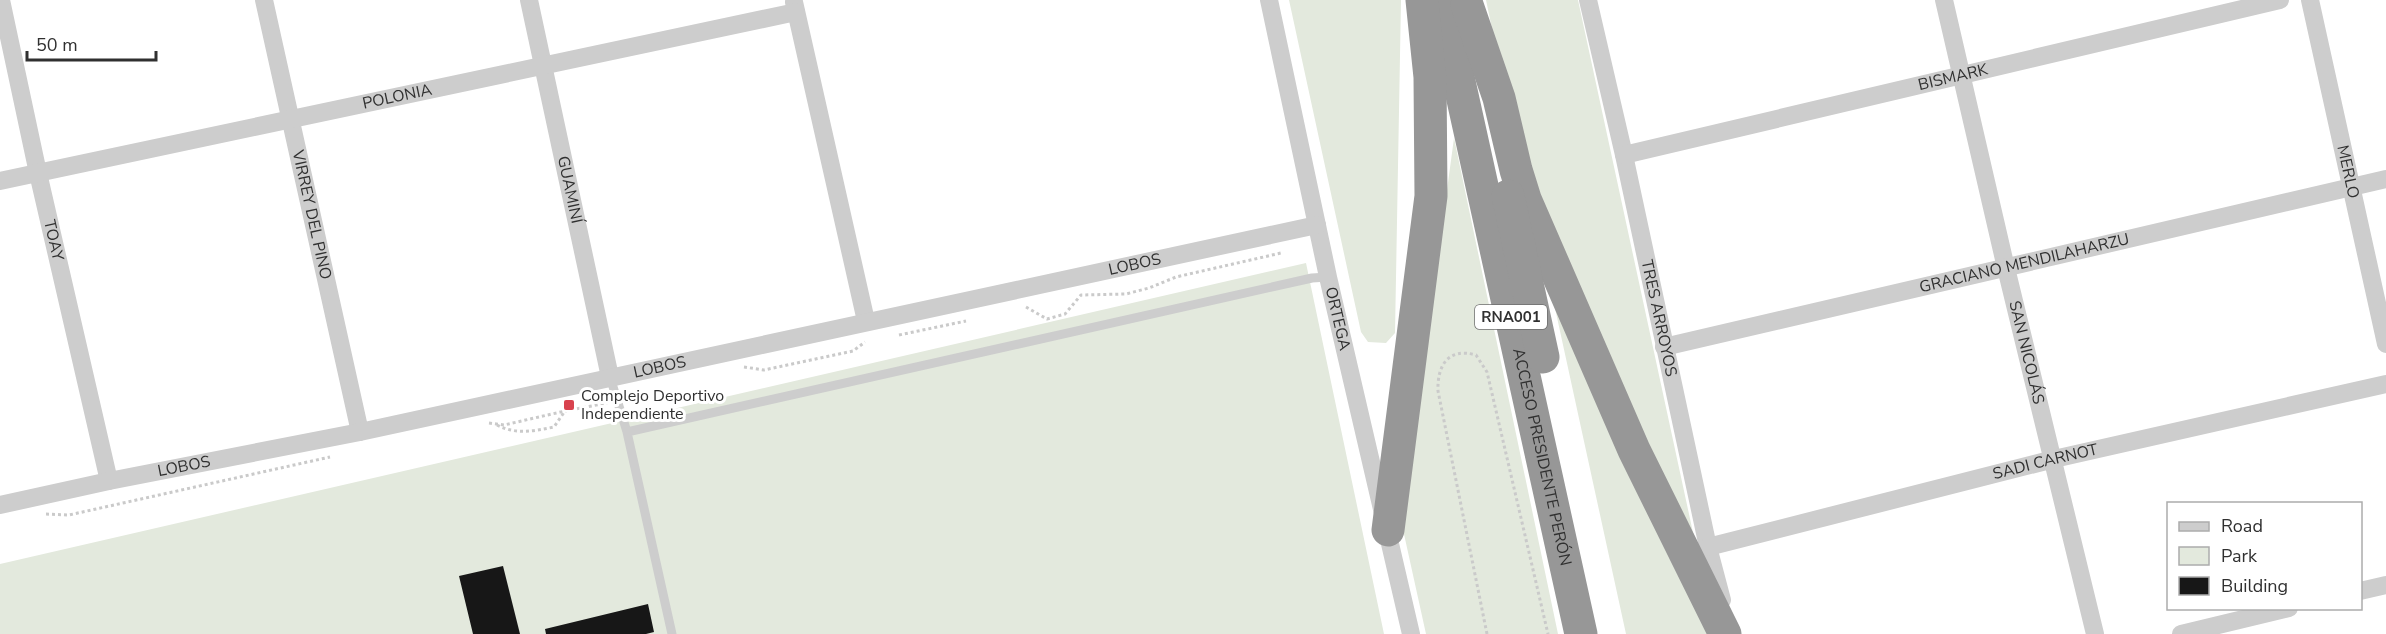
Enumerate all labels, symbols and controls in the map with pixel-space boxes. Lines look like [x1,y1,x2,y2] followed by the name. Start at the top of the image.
[27,24,156,62] scale bar
[36,33,78,57] text: 50 m
[1916,58,1991,96] street label: BISMARK
[360,79,434,115] street label: POLONIA
[2331,143,2365,201] street label: MERLO
[286,147,337,282] street label: VIRREY DEL PINO
[552,154,588,226] street label: GUAMINÍ
[38,218,69,263] street label: TOAY
[1917,228,2132,298] street label: GRACIANO MENDILAHARZU
[1106,248,1163,281] street label: LOBOS
[1636,258,1682,379] street label: TRES ARROYOS
[1320,285,1356,353] street label: ORTEGA
[2003,298,2050,407] street label: SAN NICOLÁS
[1475,305,1547,329] road number: RNA001
[1507,346,1577,568] street label: ACCESO PRESIDENTE PERÓN
[631,351,688,384] street label: LOBOS
[581,385,724,425] place label: Complejo Deportivo Independiente
[562,398,576,412] marker: Complejo Deportivo Independiente
[1990,438,2100,485] street label: SADI CARNOT
[156,450,212,482] street label: LOBOS
[2167,502,2362,610] legend
[2221,514,2263,538] text: Road
[2221,544,2258,568] text: Park
[2221,574,2288,598] text: Building

